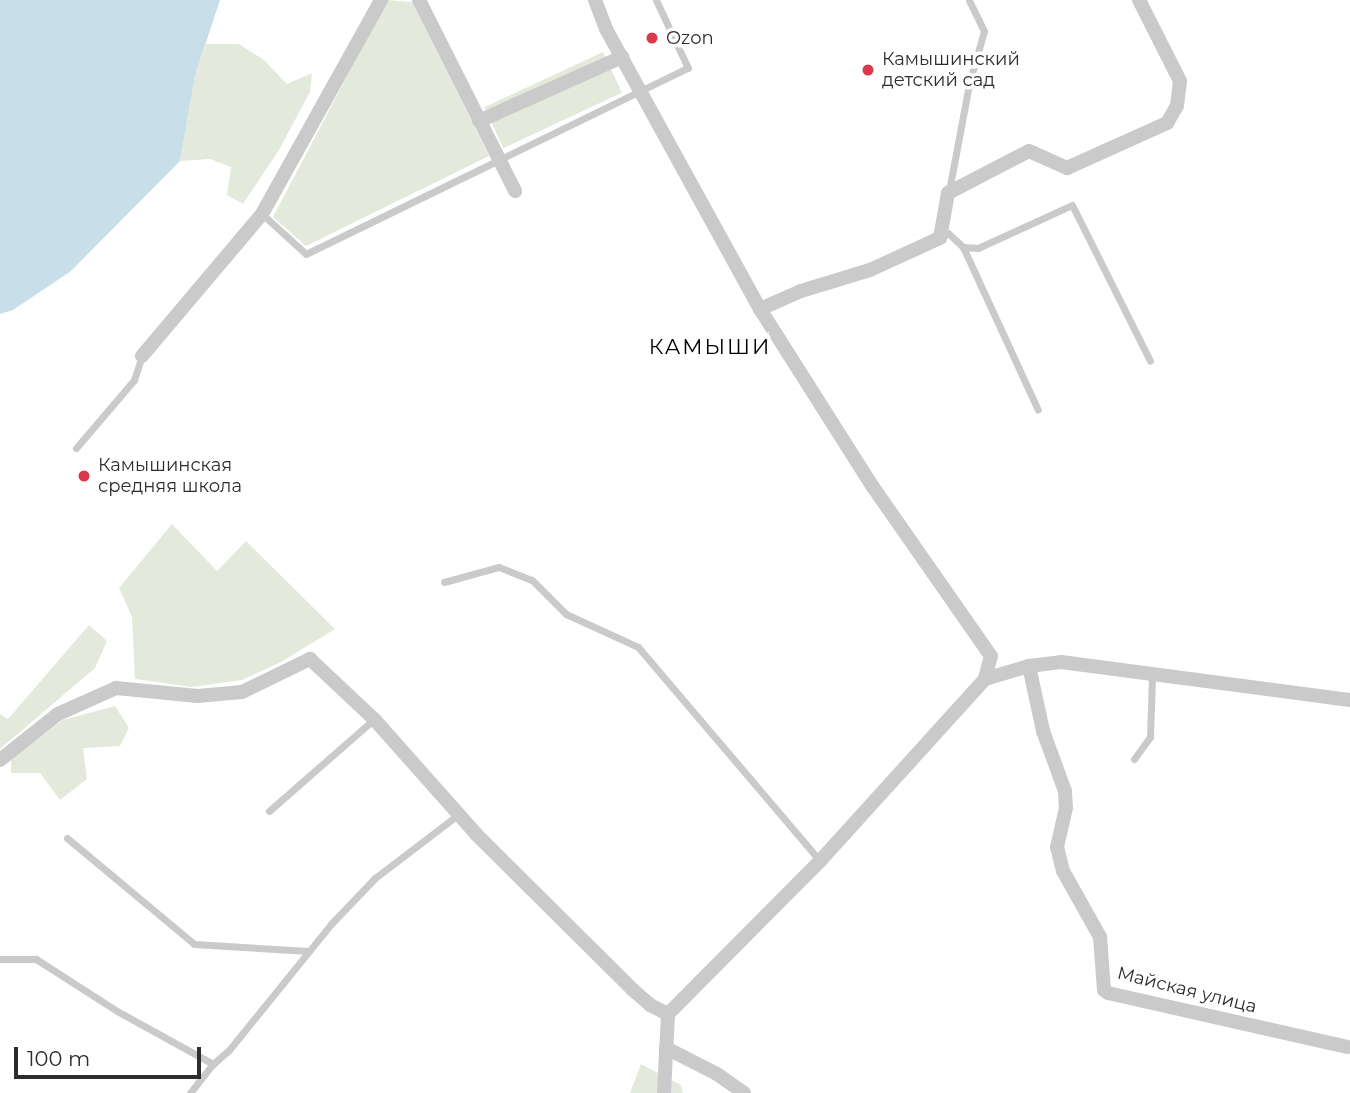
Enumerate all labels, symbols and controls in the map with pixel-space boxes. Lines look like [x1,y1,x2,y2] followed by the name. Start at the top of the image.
[666,27,714,49] place label: Ozon
[644,30,660,46] marker: Ozon
[882,49,1020,92] place label: Камышинский детский сад
[860,62,876,78] marker: Камышинский детский сад
[649,334,771,360] district label: КАМЫШИ
[98,455,242,498] place label: Камышинская средняя школа
[76,468,92,484] marker: Камышинская средняя школа
[1115,962,1259,1018] street label: Майская улица
[18,1034,205,1078] scale bar
[27,1046,90,1071] text: 100 m

